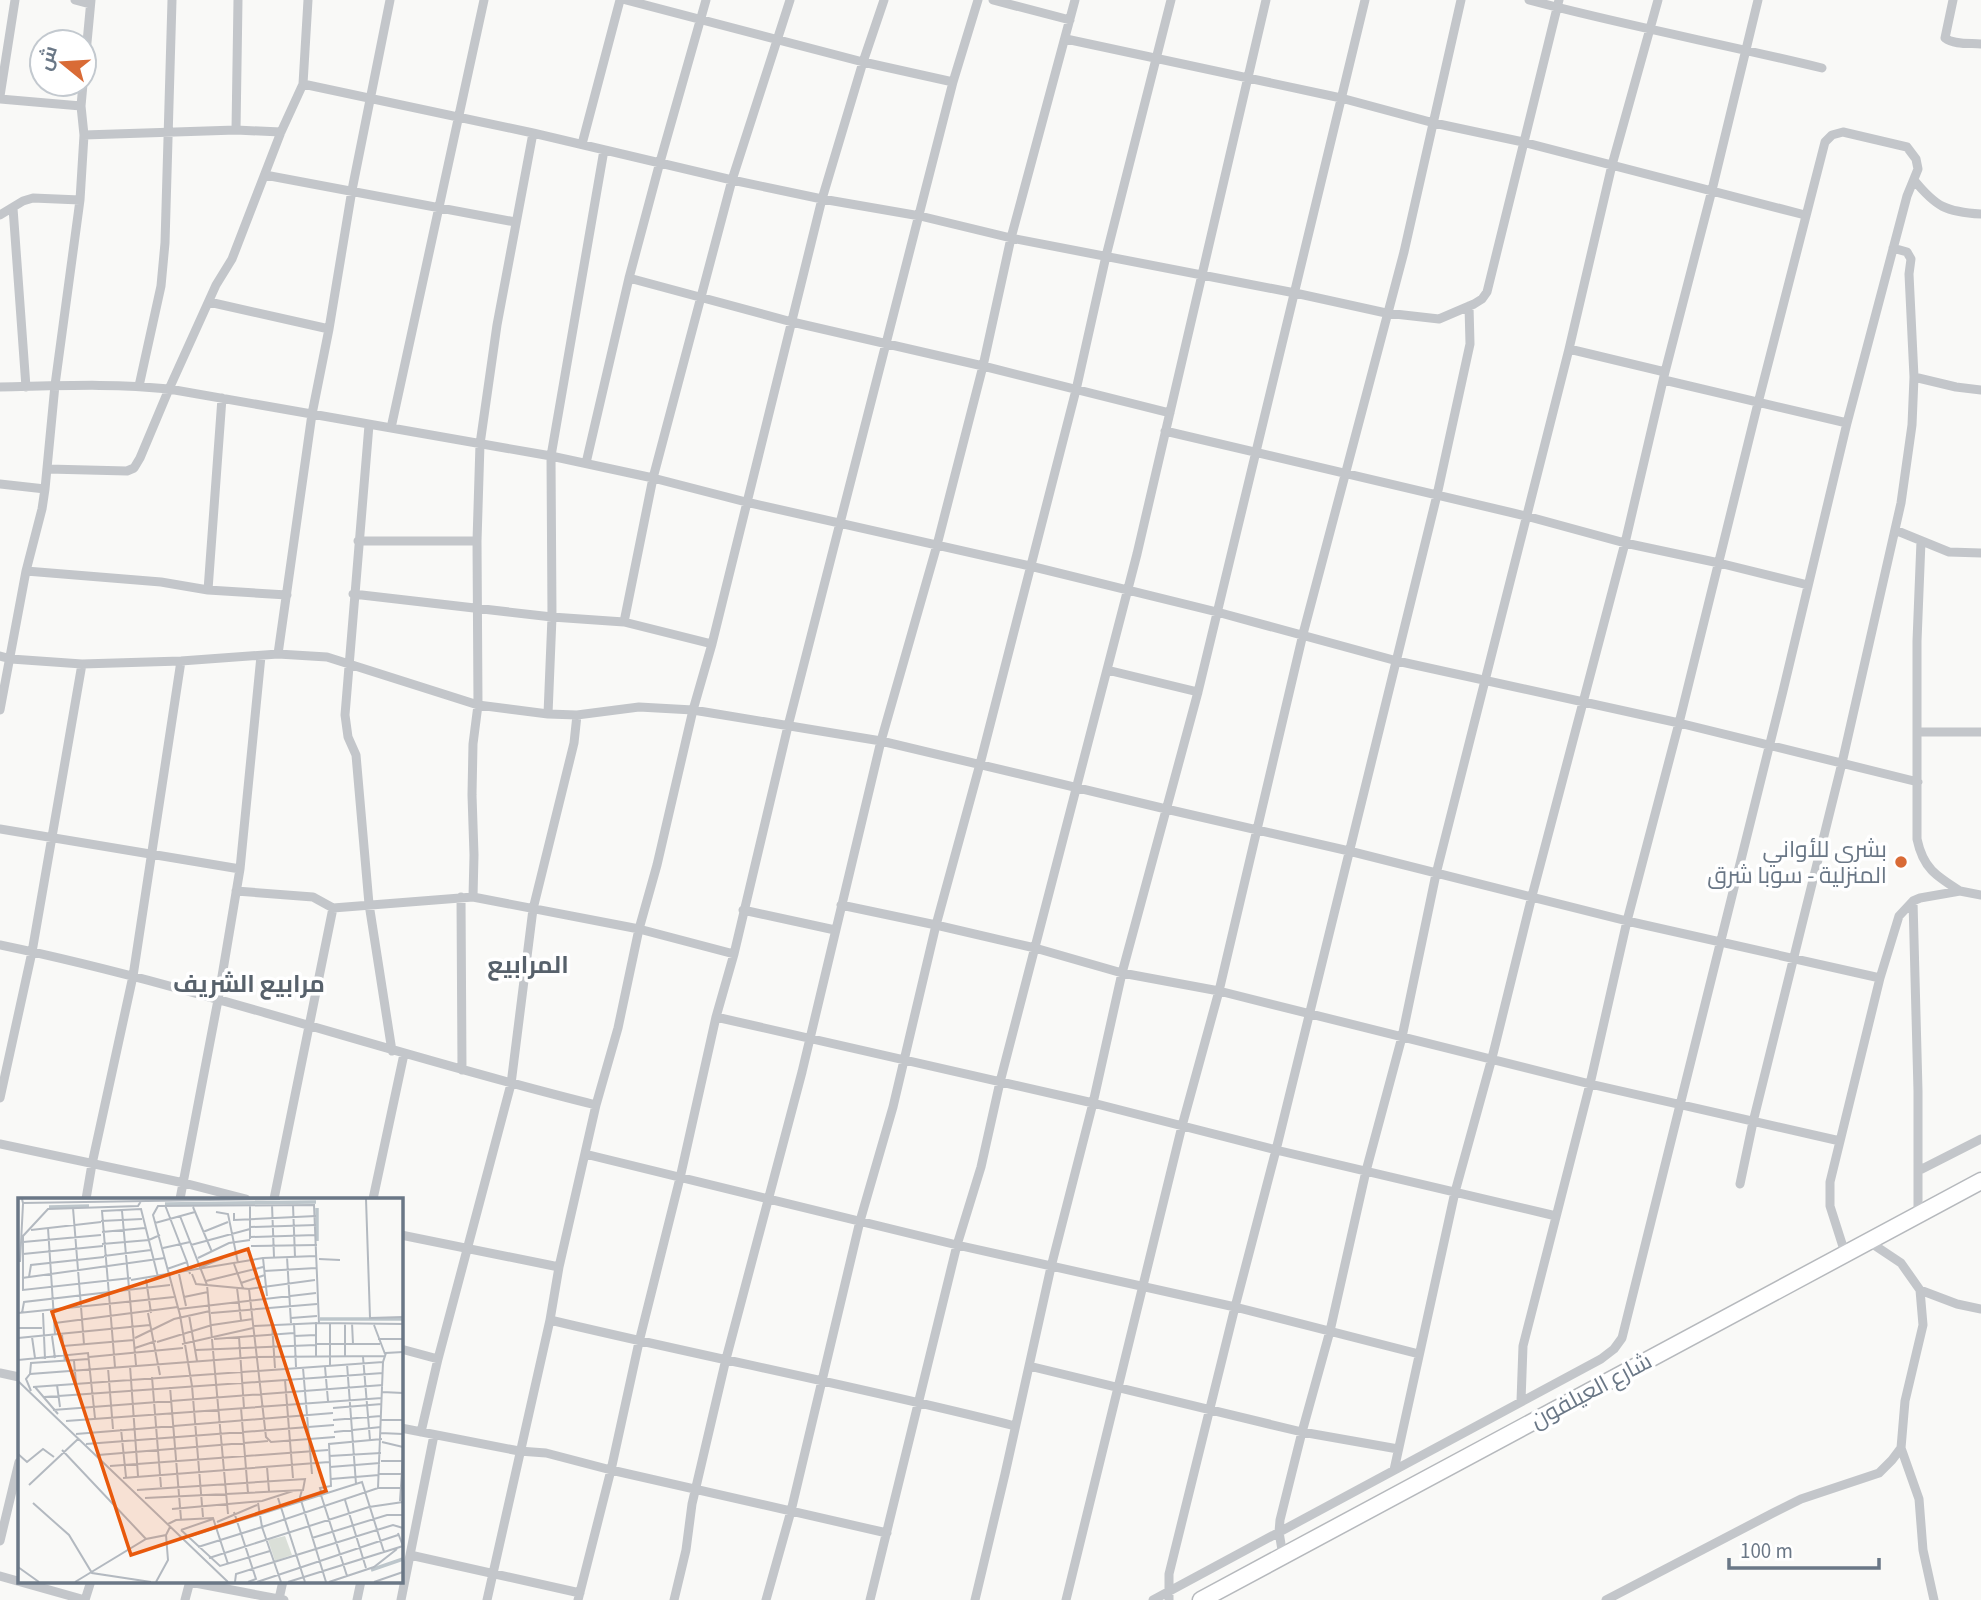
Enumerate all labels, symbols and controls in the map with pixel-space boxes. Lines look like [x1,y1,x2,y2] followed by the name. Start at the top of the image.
[28,28,98,98] north arrow
[32,42,65,74] text: ش
[1707,833,1887,892] place label: بشرى للأواني المنزلية - سوبا شرق
[1893,854,1909,870] marker: بشرى للأواني المنزلية - سوبا شرق
[487,948,569,983] district label: المرابيع
[173,967,325,1002] district label: مرابيع الشريف
[18,1198,402,1582] inset map
[1525,1345,1658,1436] street label: شارع العيلفون
[1729,1526,1880,1570] scale bar
[1740,1536,1793,1566] text: 100 m

